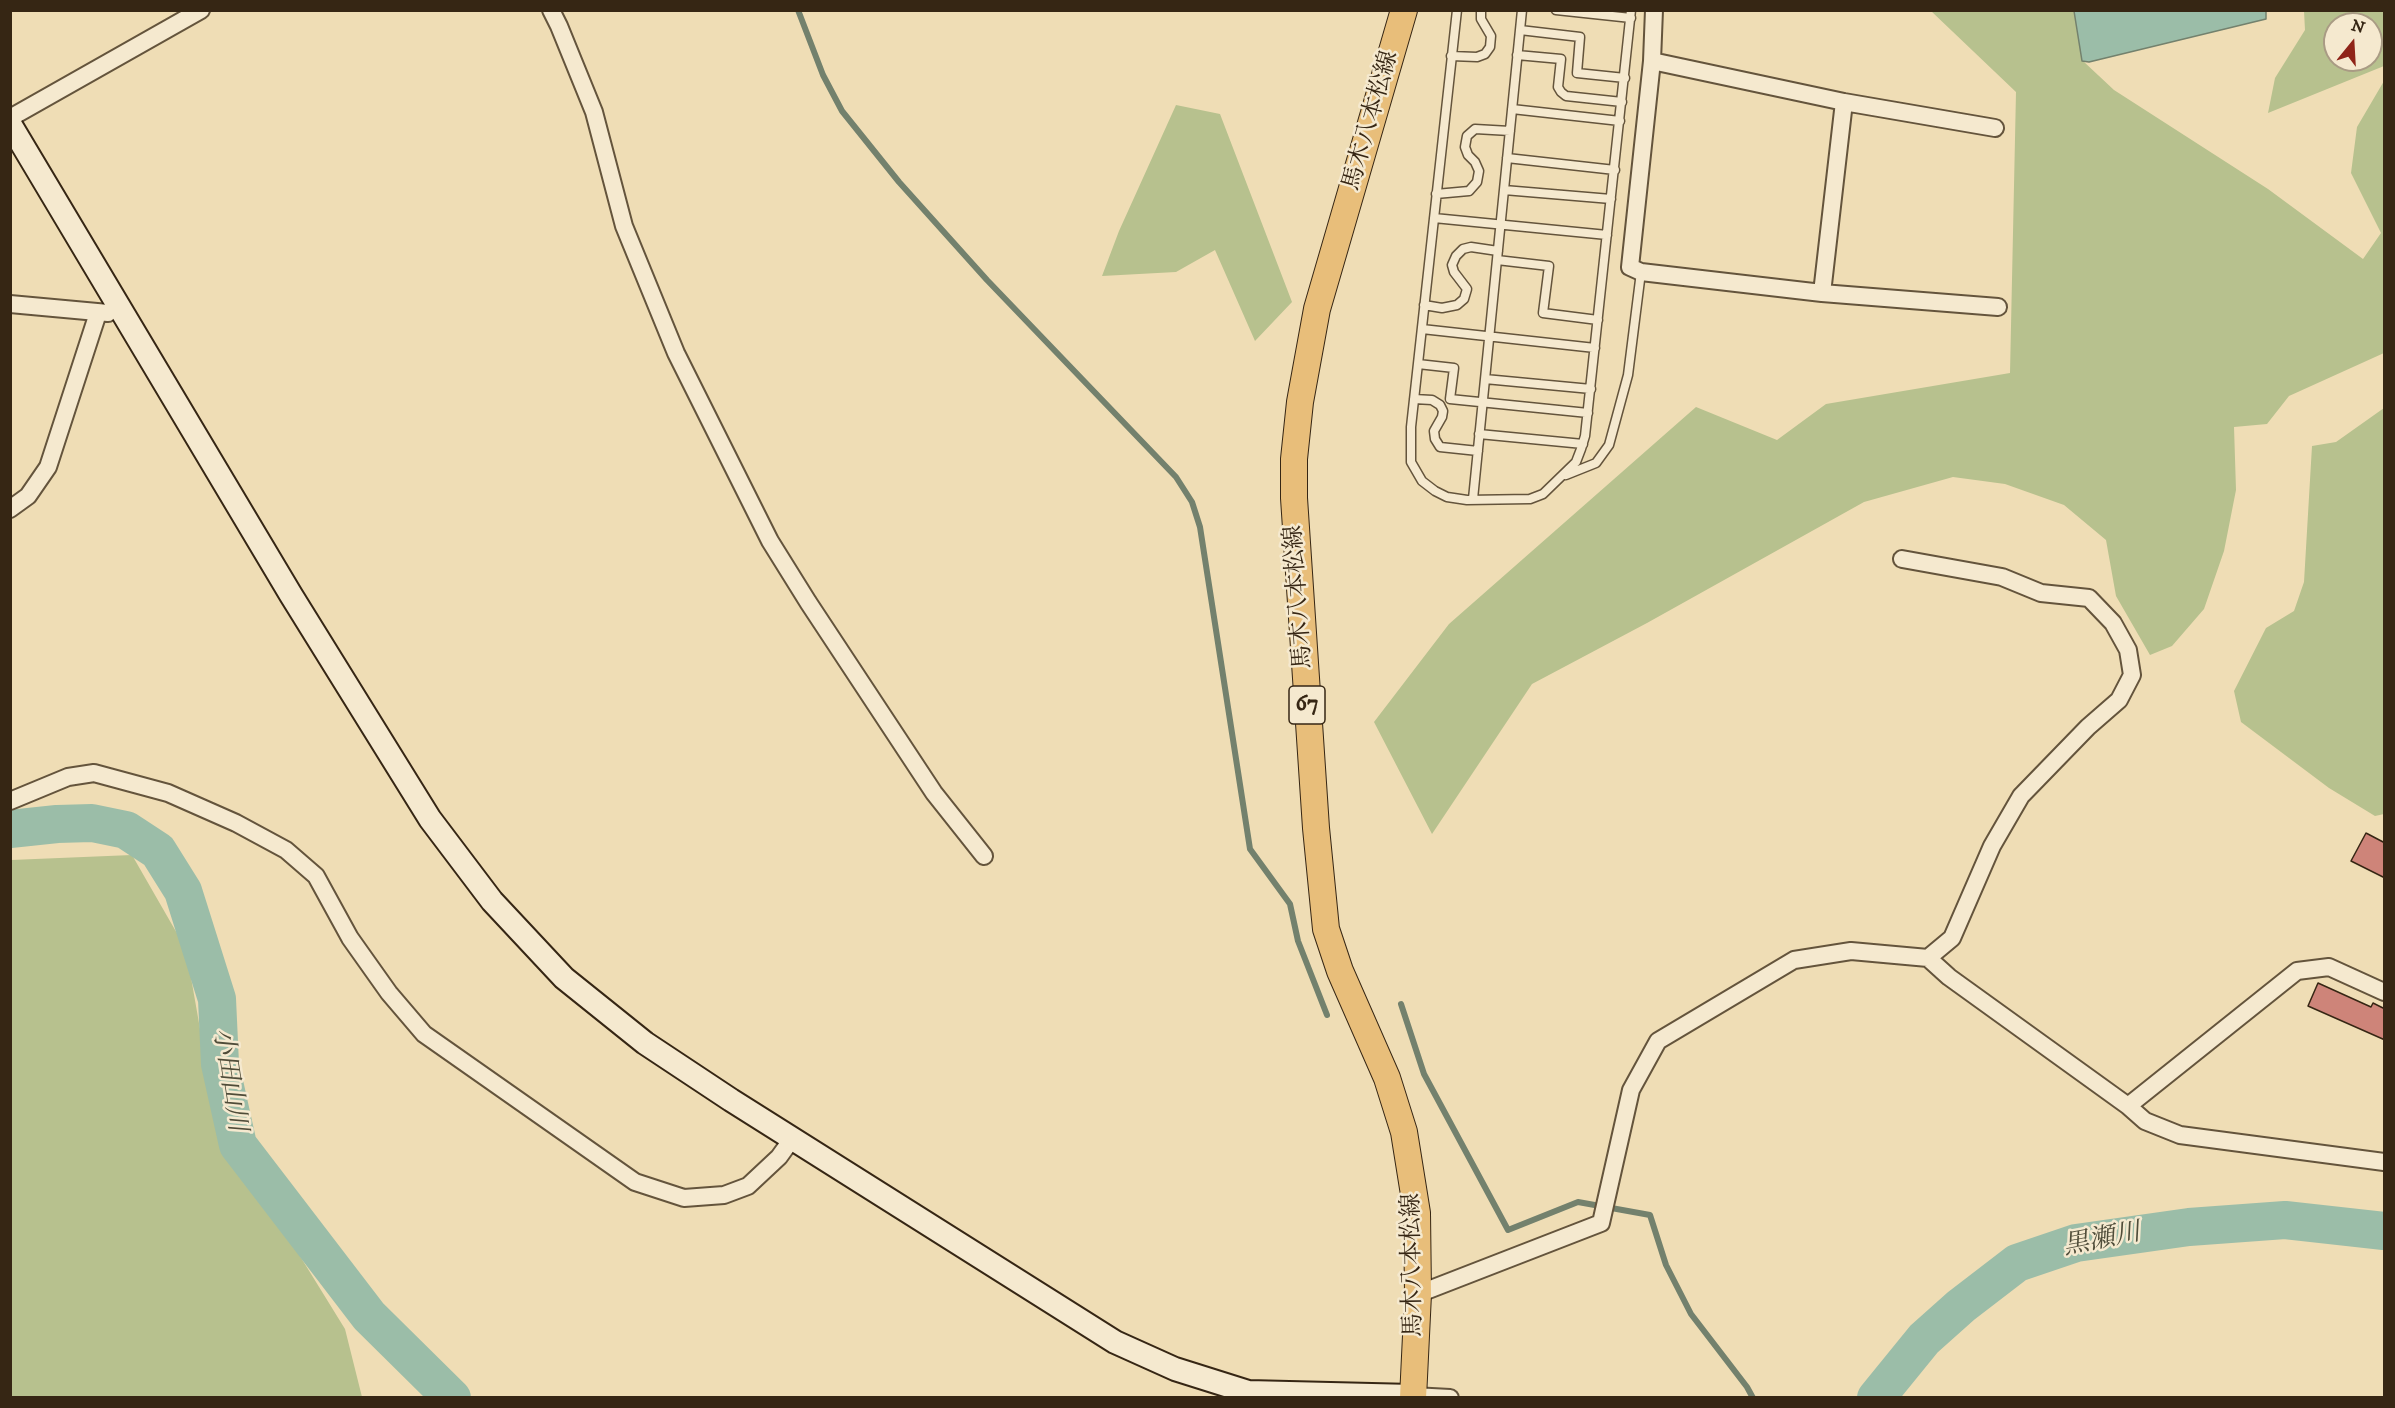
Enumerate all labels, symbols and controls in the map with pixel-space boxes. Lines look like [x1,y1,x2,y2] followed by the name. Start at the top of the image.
[2323,12,2383,72] north arrow
[2349,15,2367,38] text: N
[1338,48,1406,194] street label: 馬木八本松線
[1281,524,1319,670] street label: 馬木八本松線
[1289,686,1325,724] road number: 67
[204,1026,252,1134] water label: 小田山川
[1398,1193,1430,1337] street label: 馬木八本松線
[2061,1218,2143,1264] water label: 黒瀬川

